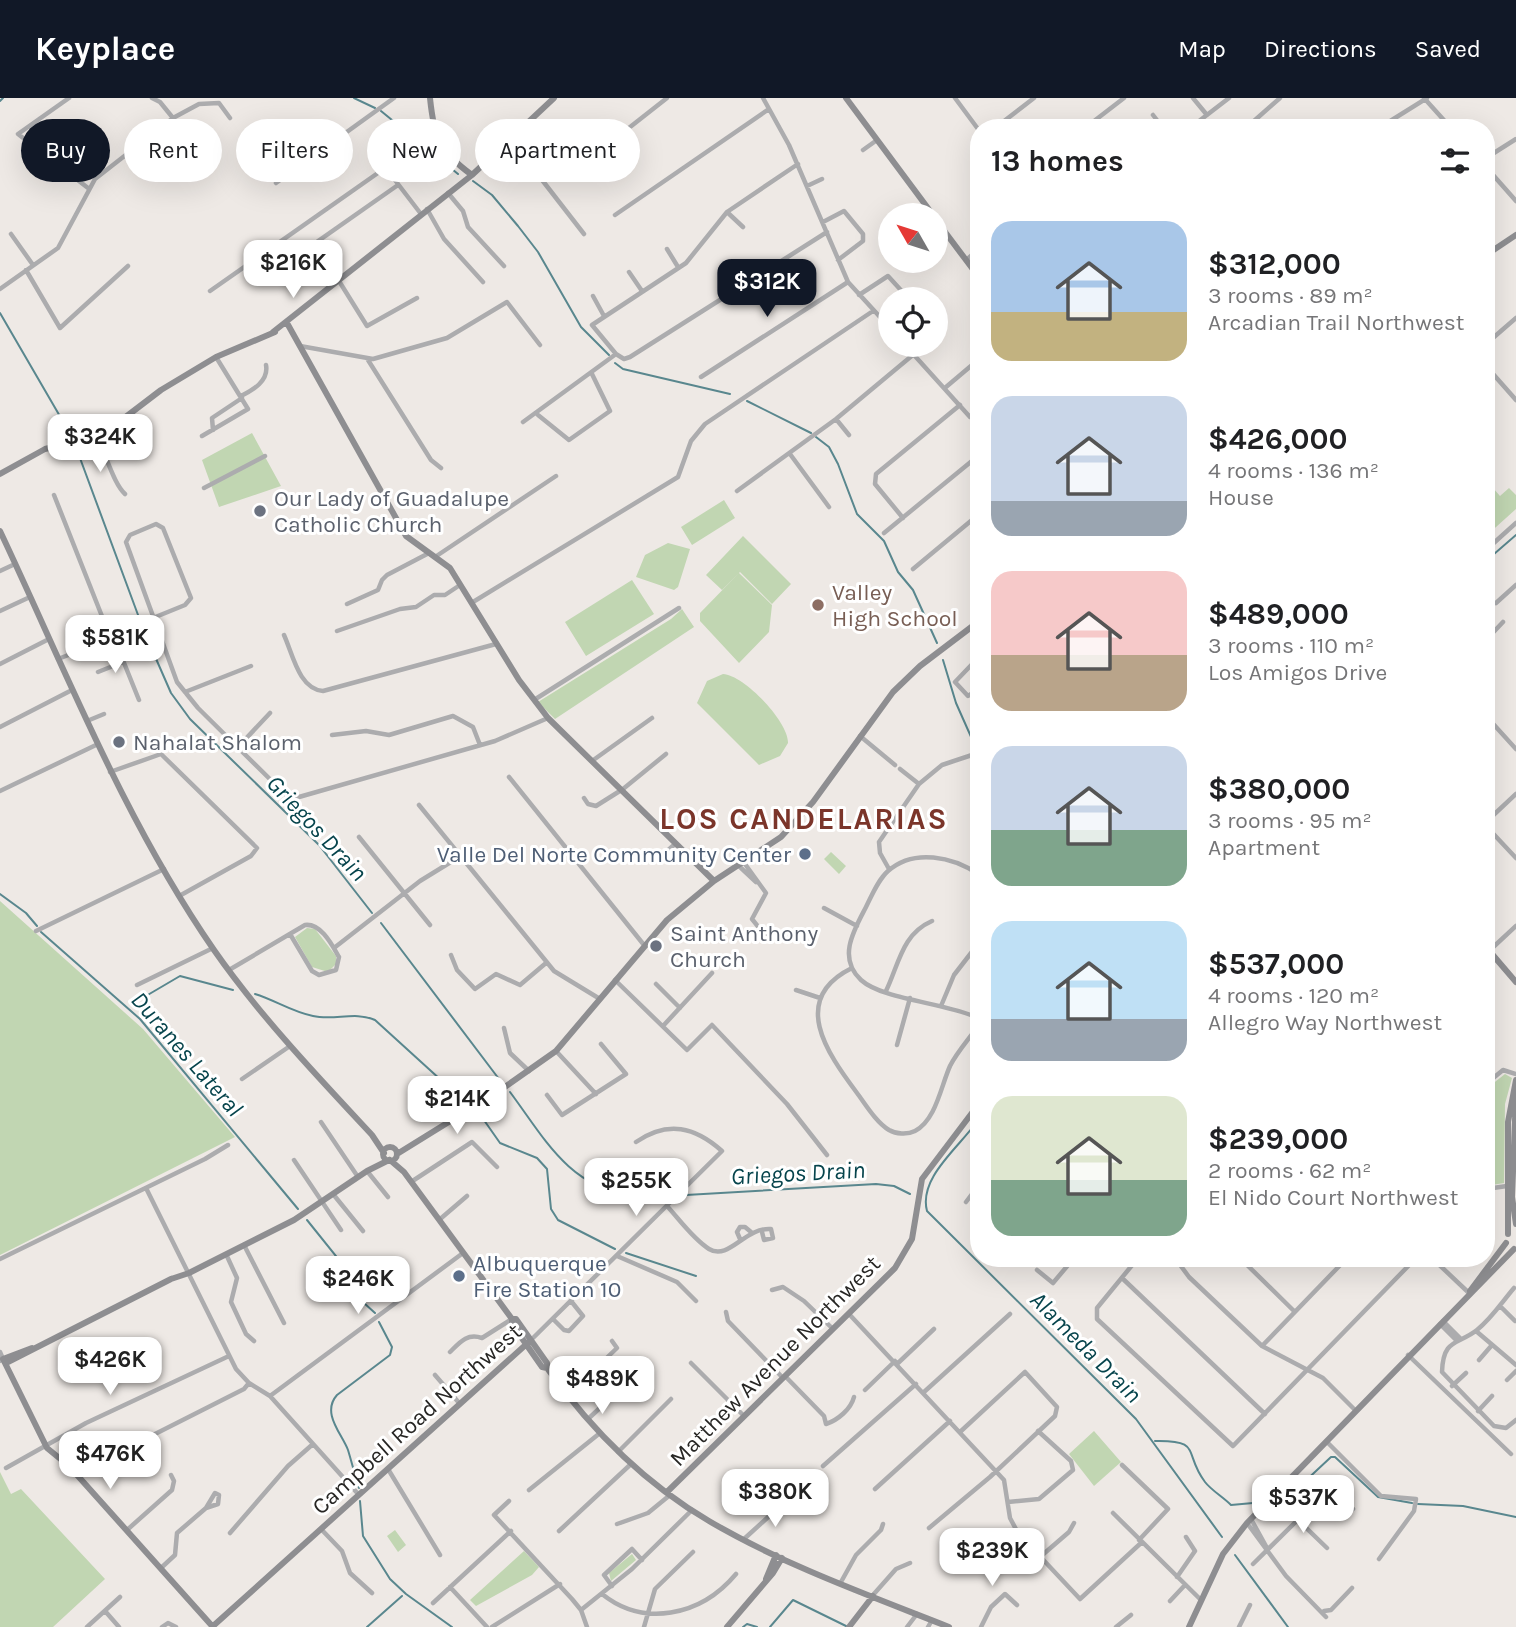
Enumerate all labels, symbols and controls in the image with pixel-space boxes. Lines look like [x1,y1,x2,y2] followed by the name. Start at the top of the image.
[35,30,175,68] text: Keyplace
[1178,35,1226,63] text: Map
[1264,35,1377,63] text: Directions
[1415,35,1481,63] text: Saved
[21,119,110,182] chip: Buy
[124,119,222,182] chip: Rent
[236,119,353,182] chip: Filters
[367,119,461,182] chip: New
[475,119,640,182] chip: Apartment
[1436,142,1474,180] icon: filters
[991,143,1124,179] text: 13 homes
[878,203,948,273] north arrow
[878,203,948,357] map controls
[244,240,342,300] pin: $216K
[1208,246,1341,282] text: $312,000
[260,249,326,276] text: $216K
[1047,249,1131,333] icon: home
[718,260,816,319] pin: $312K
[733,268,801,295] text: $312K
[1208,282,1373,309] text: 3 rooms · 89 m²
[878,287,948,357] button: locate
[1208,309,1464,336] text: Arcadian Trail Northwest
[51,414,149,474] pin: $324K
[1208,421,1347,457] text: $426,000
[64,423,136,450] text: $324K
[1047,424,1131,508] icon: home
[1208,457,1379,484] text: 4 rooms · 136 m²
[1208,484,1274,511] text: House
[274,485,509,538] place label: Our Lady of Guadalupe Catholic Church
[252,503,268,519] marker: Our Lady of Guadalupe Catholic Church
[832,579,958,632] place label: Valley High School
[1208,596,1349,632] text: $489,000
[810,597,826,613] marker: Valley High School
[1047,599,1131,683] icon: home
[66,616,164,675] pin: $581K
[81,624,149,651] text: $581K
[1208,632,1374,659] text: 3 rooms · 110 m²
[1208,659,1387,686] text: Los Amigos Drive
[133,729,302,756] place label: Nahalat Shalom
[111,734,127,750] marker: Nahalat Shalom
[261,769,373,887] water label: Griegos Drain
[1208,771,1350,807] text: $380,000
[1047,774,1131,858] icon: home
[659,801,949,837] district label: LOS CANDELARIAS
[1208,807,1372,834] text: 3 rooms · 95 m²
[1208,834,1320,861] text: Apartment
[437,841,792,868] place label: Valle Del Norte Community Center
[797,846,813,862] marker: Valle Del Norte Community Center
[670,920,818,973] place label: Saint Anthony Church
[648,938,664,954] marker: Saint Anthony Church
[1208,946,1344,982] text: $537,000
[1047,949,1131,1033] icon: home
[1208,982,1379,1009] text: 4 rooms · 120 m²
[125,986,249,1122] water label: Duranes Lateral
[1208,1009,1442,1036] text: Allegro Way Northwest
[408,1076,506,1136] pin: $214K
[424,1085,490,1112] text: $214K
[1208,1121,1348,1157] text: $239,000
[1047,1124,1131,1208] icon: home
[730,1156,866,1190] water label: Griegos Drain
[1208,1157,1372,1184] text: 2 rooms · 62 m²
[587,1158,685,1218] pin: $255K
[600,1167,672,1194] text: $255K
[1208,1184,1458,1211] text: El Nido Court Northwest
[473,1250,621,1303] place label: Albuquerque Fire Station 10
[664,1250,886,1472] street label: Matthew Avenue Northwest
[309,1256,407,1316] pin: $246K
[322,1265,394,1292] text: $246K
[451,1268,467,1284] marker: Albuquerque Fire Station 10
[1024,1285,1148,1409] water label: Alameda Drain
[307,1318,527,1520] street label: Campbell Road Northwest
[61,1338,159,1397] pin: $426K
[74,1346,146,1373] text: $426K
[553,1356,651,1416] pin: $489K
[565,1365,639,1392] text: $489K
[61,1432,159,1491] pin: $476K
[75,1440,145,1467] text: $476K
[726,1470,824,1529] pin: $380K
[1254,1476,1352,1535] pin: $537K
[738,1478,812,1505] text: $380K
[1268,1484,1338,1511] text: $537K
[943,1528,1041,1588] pin: $239K
[955,1537,1029,1564] text: $239K

